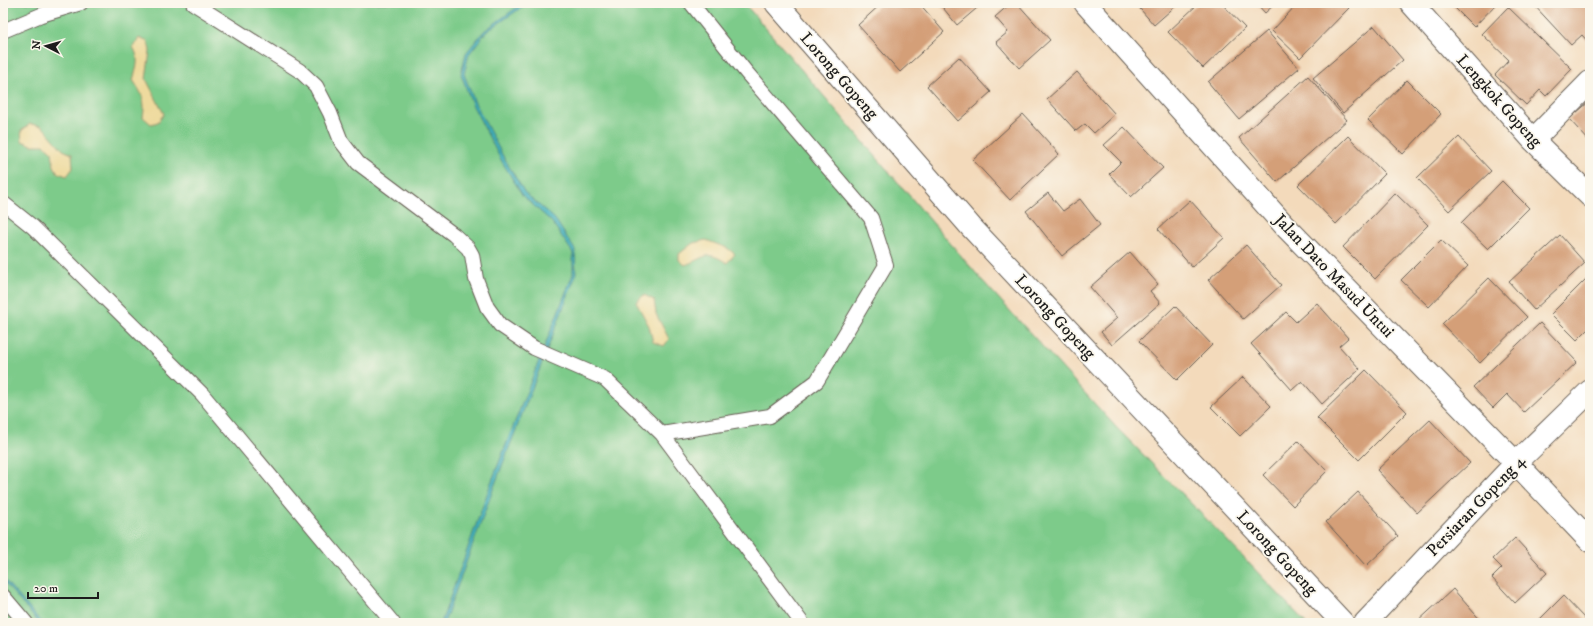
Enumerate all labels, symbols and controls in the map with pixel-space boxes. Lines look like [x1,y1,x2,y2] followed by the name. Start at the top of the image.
[26,26,66,66] north arrow
[795,28,883,125] street label: Lorong Gopeng
[30,40,44,50] text: N
[1451,50,1547,153] street label: Lengkok Gopeng
[1268,208,1399,343] street label: Jalan Dato Masud Untui
[1010,270,1101,365] street label: Lorong Gopeng
[1422,450,1531,561] street label: Persiaran Gopeng 4
[1232,506,1323,601] street label: Lorong Gopeng
[28,574,98,600] scale bar
[34,581,58,596] text: 20 m

